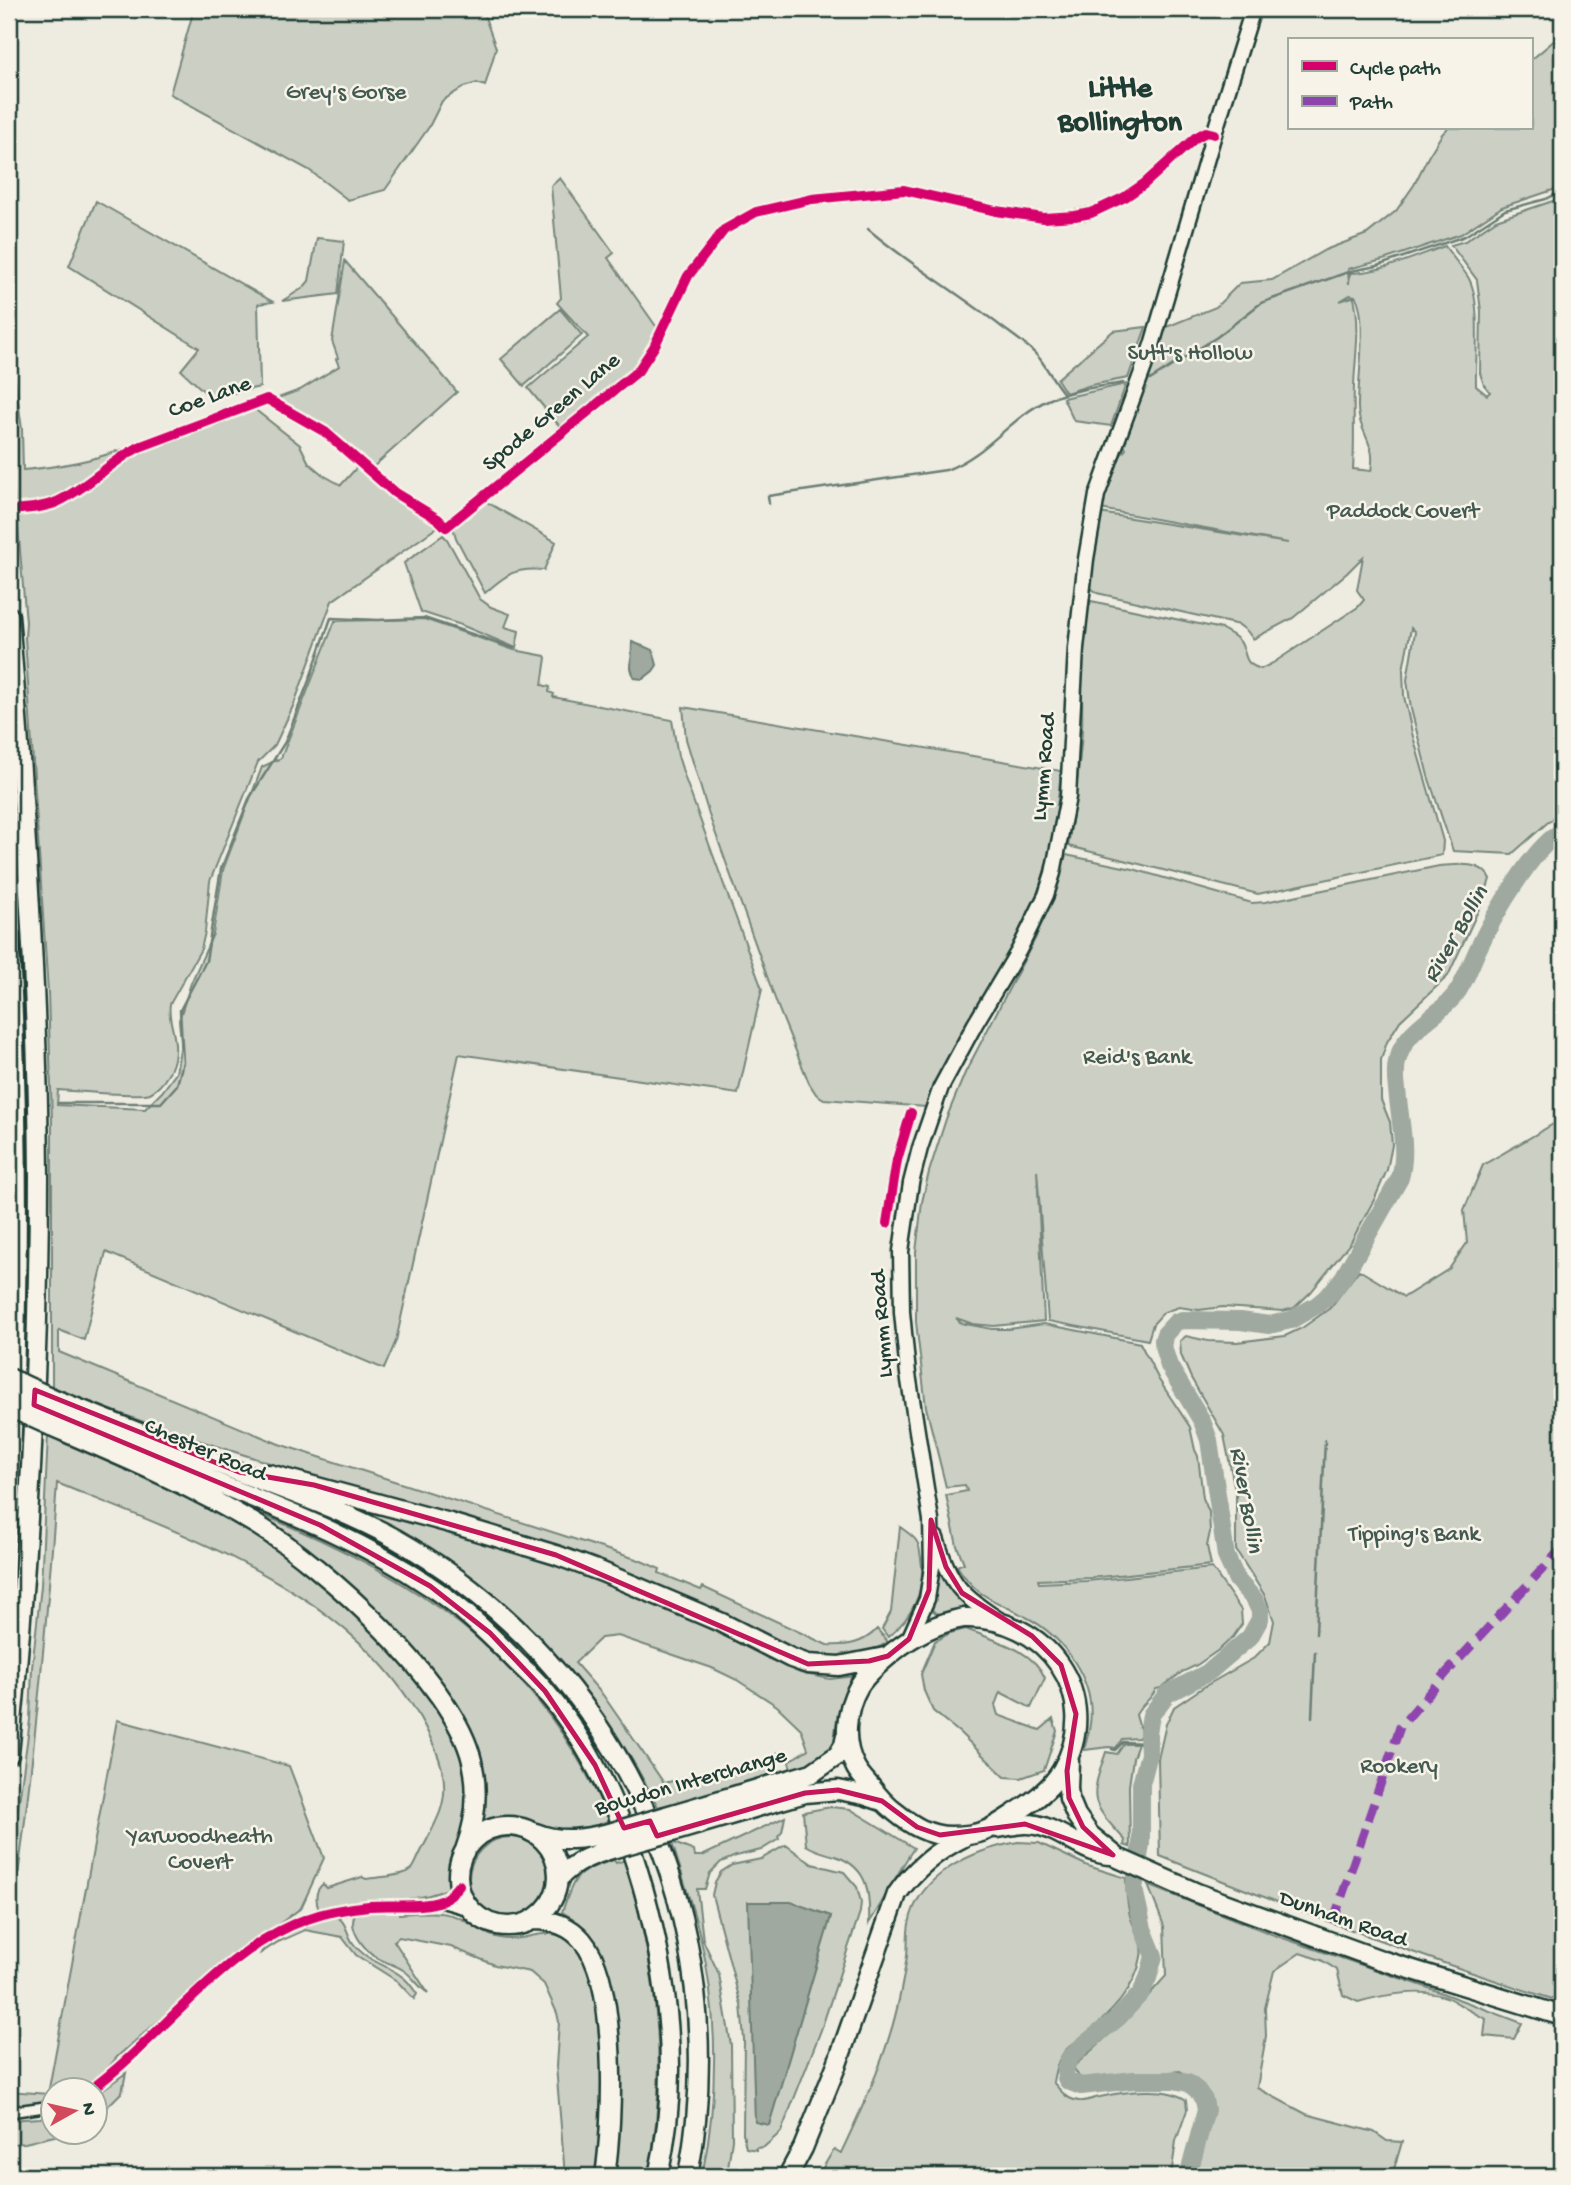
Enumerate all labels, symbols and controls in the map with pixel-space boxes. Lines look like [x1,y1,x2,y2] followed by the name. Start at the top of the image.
[1288,38,1532,130] legend
[1350,58,1441,83] text: Cycle path
[1057,73,1183,142] district label: Little Bollington
[286,80,407,107] park label: Grey's Gorse
[1349,92,1393,117] text: Path
[1128,341,1253,368] park label: Sutt's Hollow
[478,347,627,478] street label: Spode Green Lane
[165,370,256,425] street label: Coe Lane
[1326,499,1481,526] park label: Paddock Covert
[1027,710,1063,822] street label: Lymm Road
[1418,881,1497,989] water label: River Bollin
[1083,1045,1194,1072] park label: Reid's Bank
[866,1268,900,1379] street label: Lymm Road
[140,1413,272,1489] street label: Chester Road
[1221,1445,1269,1556] water label: River Bollin
[1347,1522,1482,1549] park label: Tipping's Bank
[591,1742,791,1824] street label: Bowdon Interchange
[1360,1754,1438,1781] park label: Rookery
[125,1824,273,1877] park label: Yarwoodheath Covert
[1273,1885,1412,1955] street label: Dunham Road
[38,2076,108,2146] north arrow
[75,2101,100,2117] text: N

